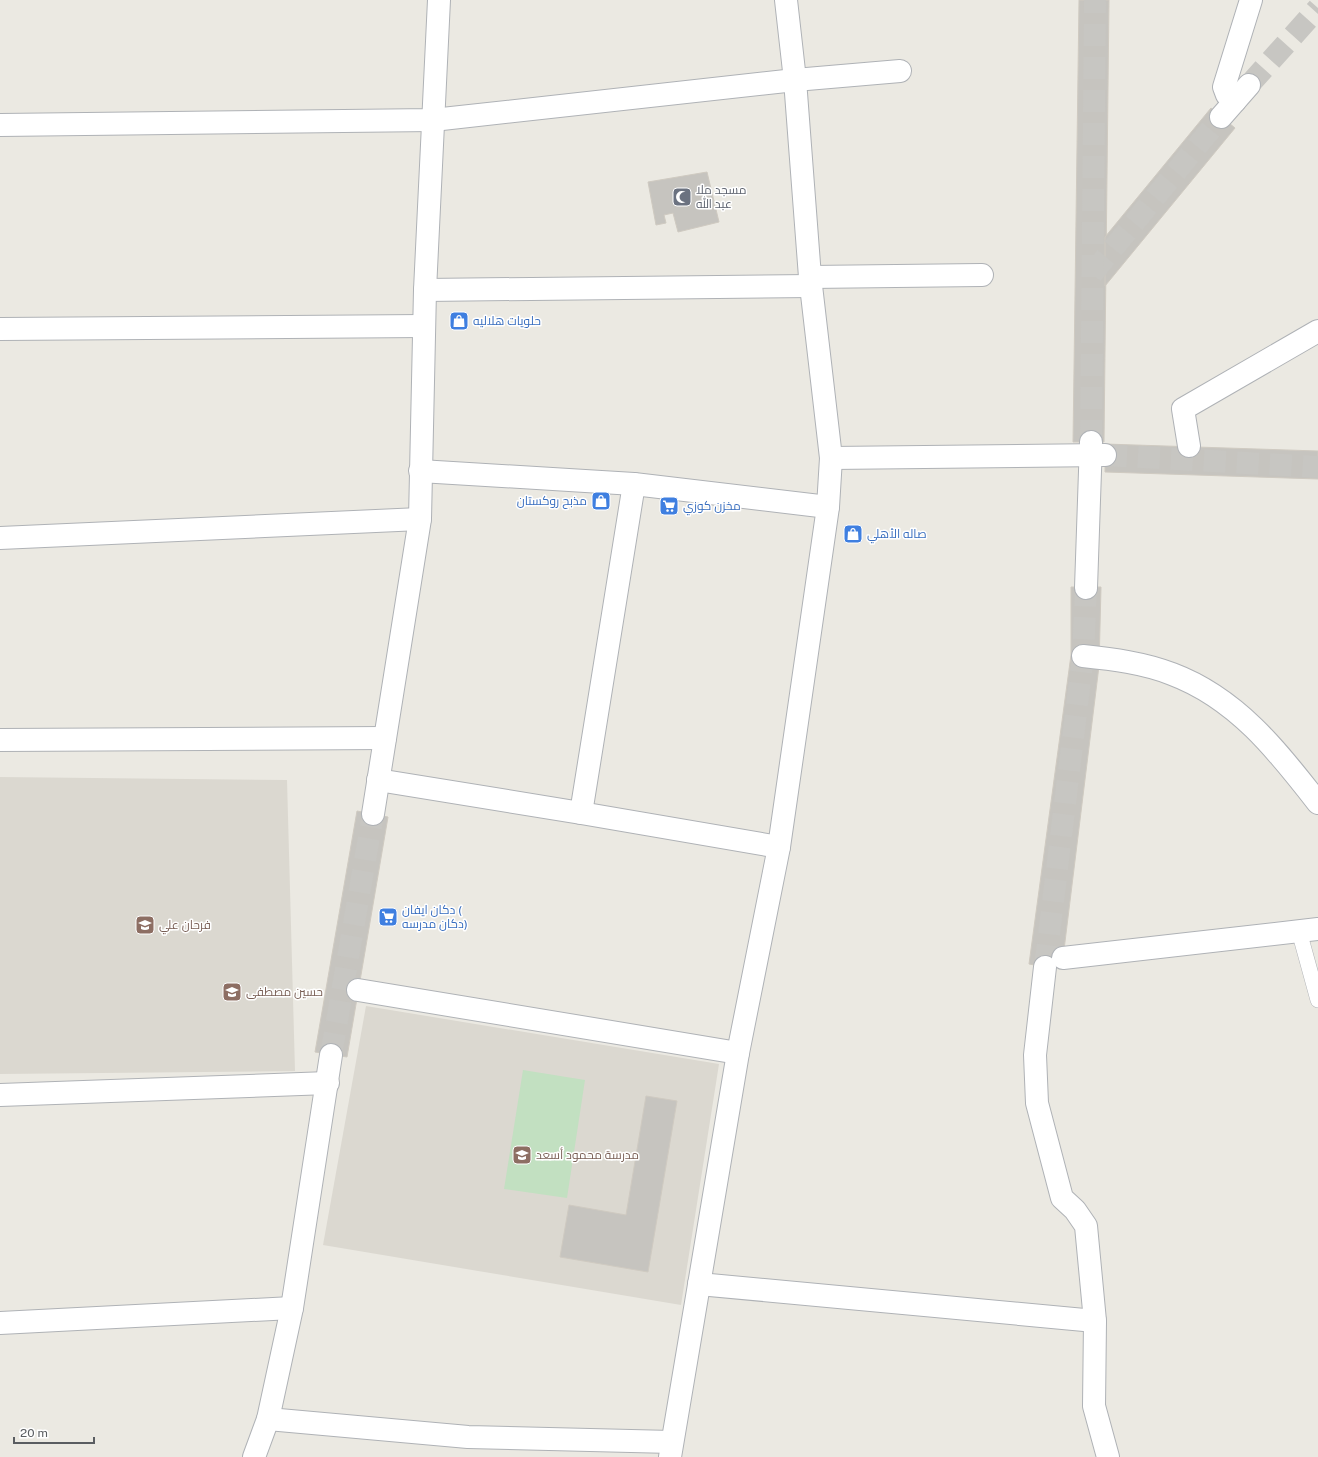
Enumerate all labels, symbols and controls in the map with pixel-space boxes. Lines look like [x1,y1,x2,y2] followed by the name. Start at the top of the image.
[696,183,746,211] place label: مسجد ملا عبد الله
[671,186,693,208] mosque icon: مسجد ملا عبد الله
[448,310,470,332] shop icon: حلويات هلاليه
[473,314,541,328] place label: حلويات هلاليه
[590,490,612,512] shop icon: مذبح روكستان
[517,494,587,509] place label: مذبح روكستان
[658,495,680,517] supermarket icon: مخزن كوزي
[683,499,741,516] place label: مخزن كوزي
[842,523,864,545] shop icon: صاله الأهلي
[867,527,927,544] place label: صاله الأهلي
[402,903,468,931] place label: دكان ايفان ( دكان مدرسه)
[377,906,399,928] supermarket icon: دكان ايفان ( دكان مدرسه)
[134,914,156,936] school or university icon: فرحان علي
[159,918,211,935] place label: فرحان علي
[221,981,243,1003] school or university icon: حسين مصطفى
[246,985,323,999] place label: حسين مصطفى
[511,1144,533,1166] school or university icon: مدرسة محمود أسعد
[536,1147,639,1162] place label: مدرسة محمود أسعد
[14,1419,94,1445] scale bar
[20,1426,48,1440] text: 20 m

